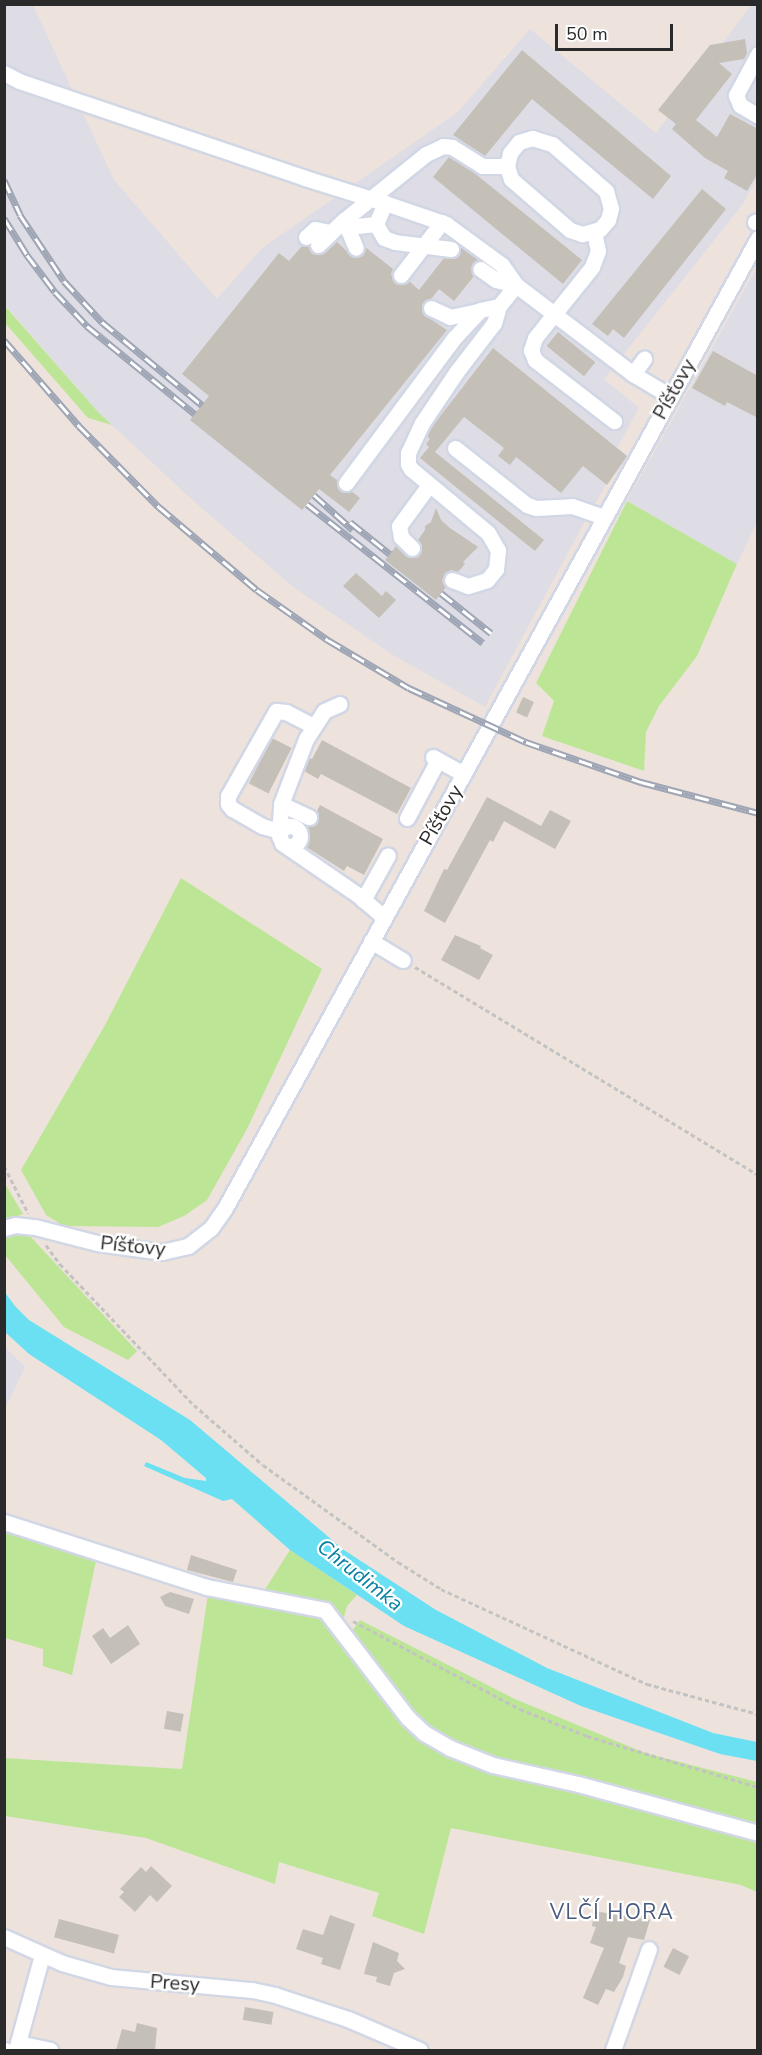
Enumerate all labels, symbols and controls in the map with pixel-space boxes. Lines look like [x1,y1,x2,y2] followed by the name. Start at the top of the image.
[558,12,676,50] scale bar
[566,22,608,46] text: 50 m
[648,354,700,424] street label: Píšťovy
[414,781,468,849] street label: Píšťovy
[99,1231,167,1261] street label: Píšťovy
[312,1534,408,1616] water label: Chrudimka
[550,1899,674,1925] district label: VLČÍ HORA
[149,1969,201,1997] street label: Presy

